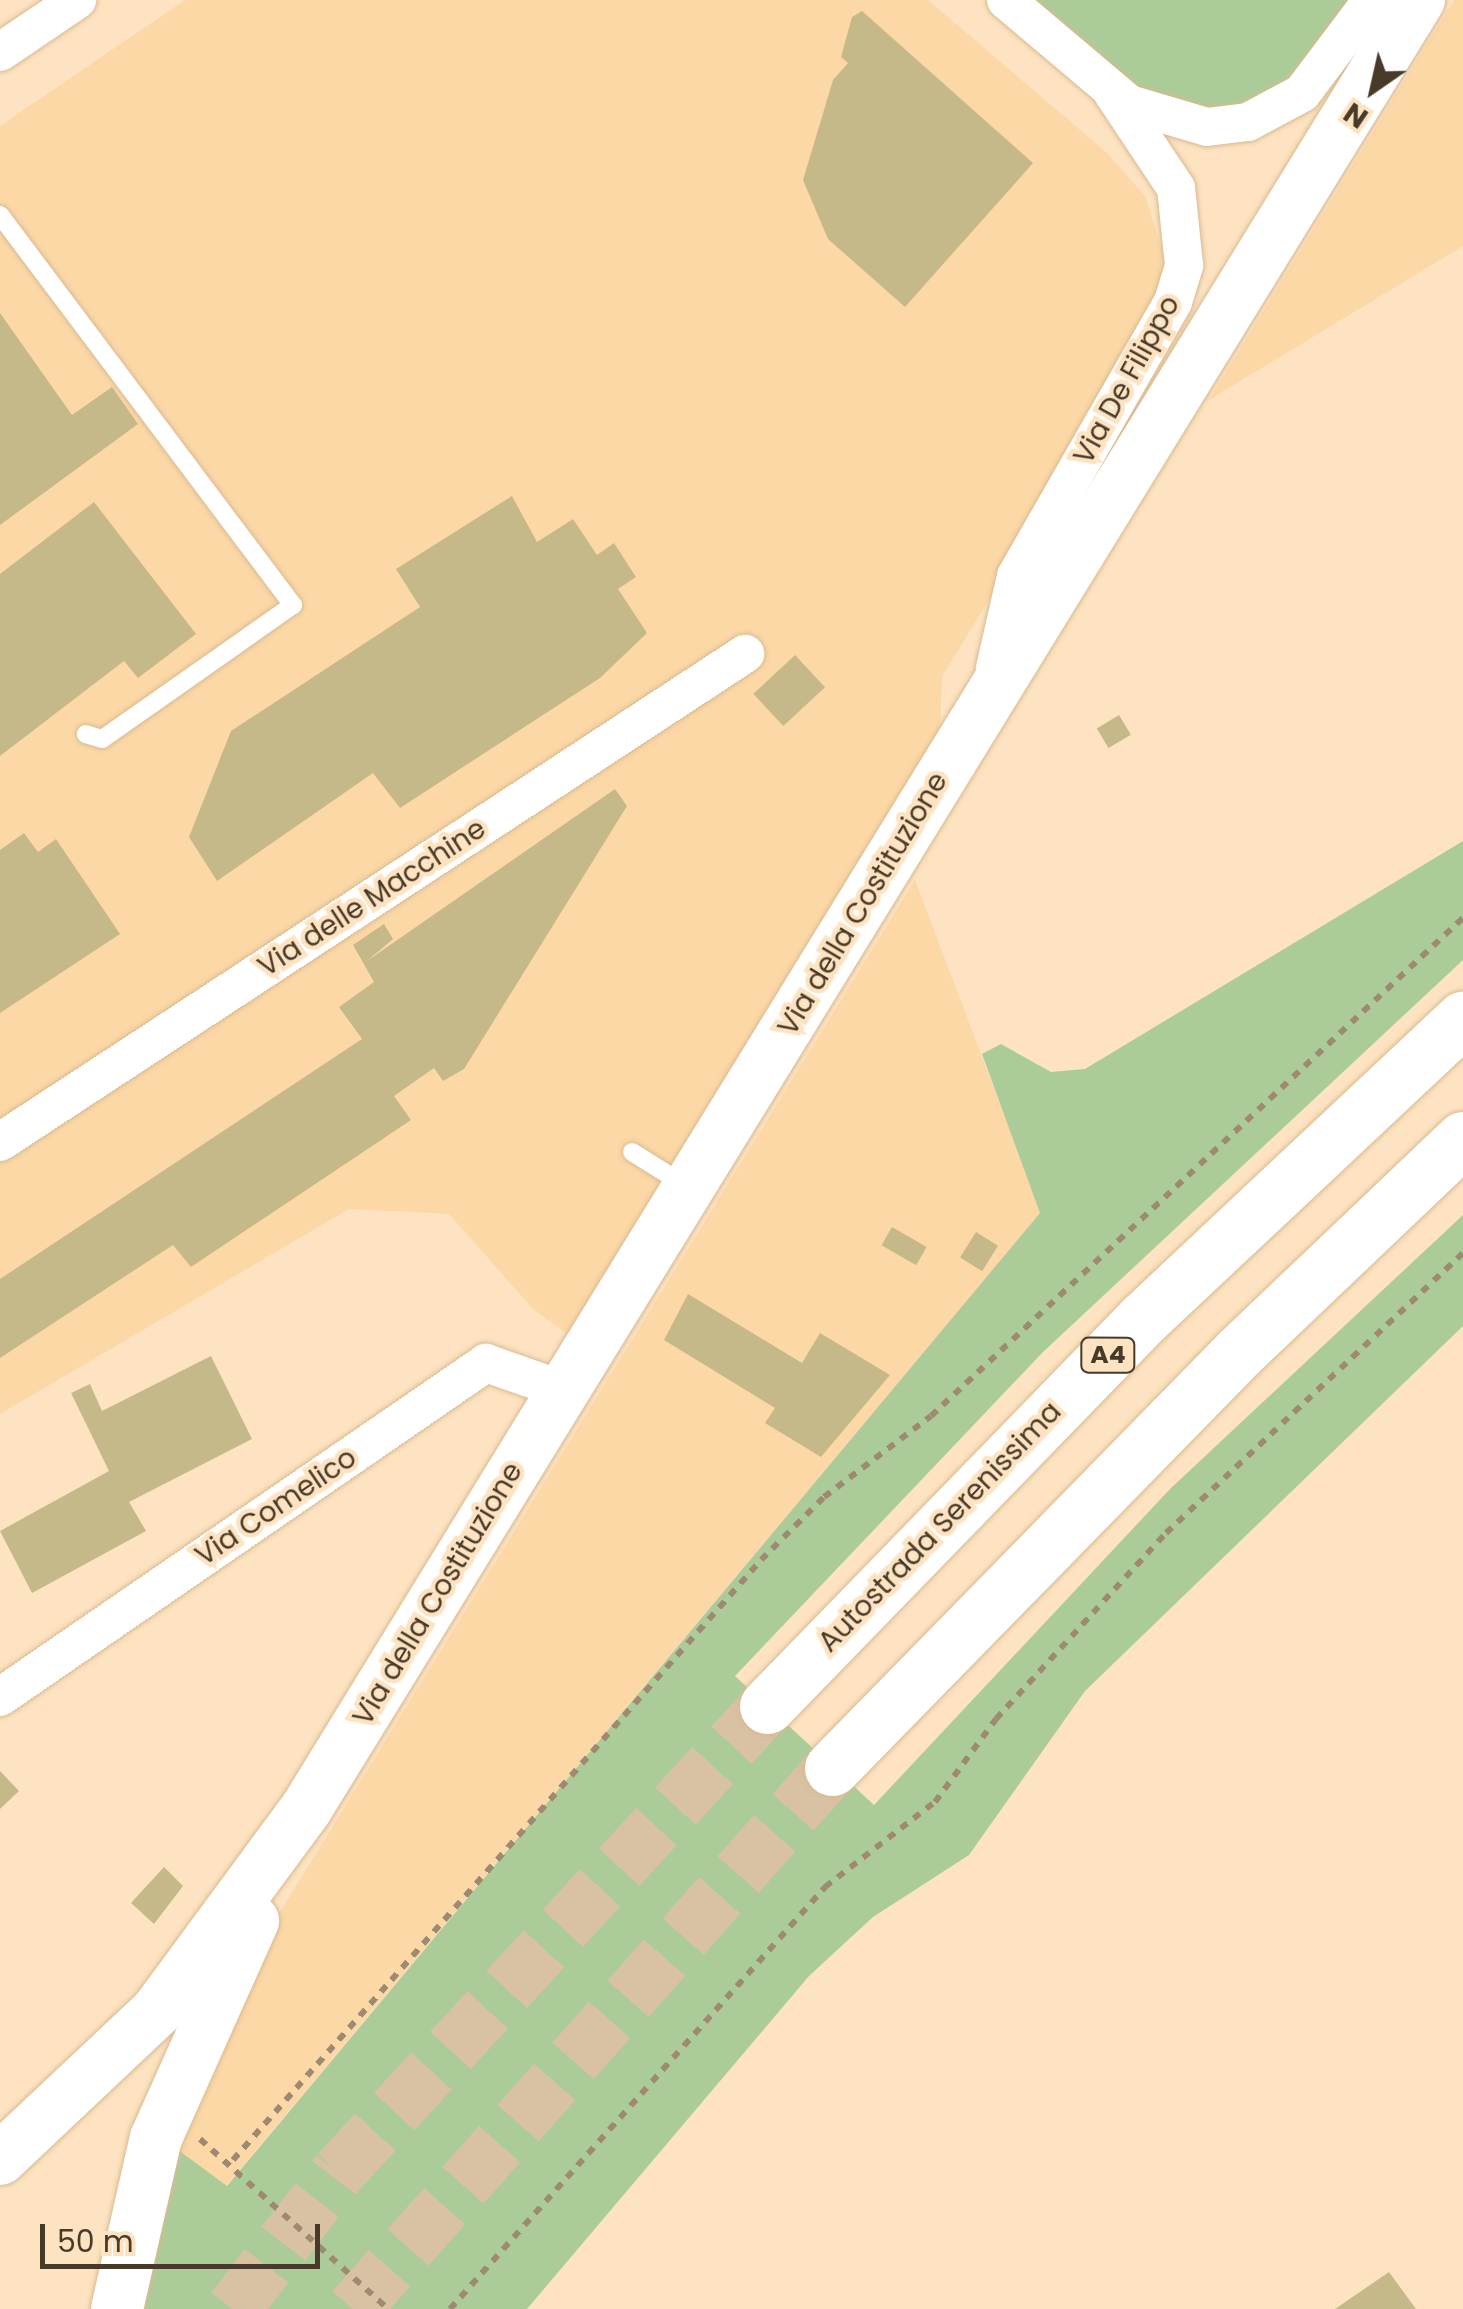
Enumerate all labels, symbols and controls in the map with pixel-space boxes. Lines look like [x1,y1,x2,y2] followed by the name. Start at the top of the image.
[1323,40,1423,140] north arrow
[1336,93,1376,137] text: N
[1067,290,1187,470] street label: Via De Filippo
[771,766,955,1042] street label: Via della Costituzione
[252,812,492,984] street label: Via delle Macchine
[1078,1335,1138,1375] road number: A4
[812,1395,1068,1659] street label: Autostrada Serenissima
[189,1441,363,1573] street label: Via Comelico
[346,1456,530,1732] street label: Via della Costituzione
[45,2204,325,2266] scale bar
[57,2220,134,2263] text: 50 m

